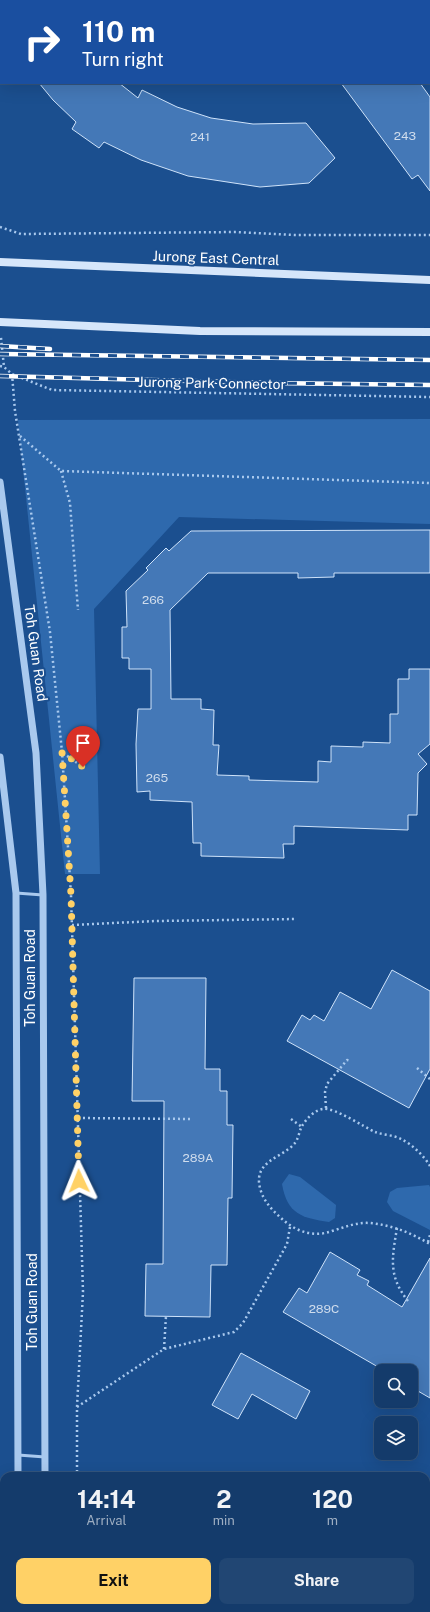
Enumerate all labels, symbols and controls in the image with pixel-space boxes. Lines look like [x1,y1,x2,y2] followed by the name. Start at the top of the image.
[82,15,155,48] text: 110 m
[16,16,68,68] icon: right
[82,49,164,70] text: Turn right
[394,129,416,143] house number: 243
[190,130,210,144] house number: 241
[152,248,280,268] street label: Jurong East Central
[138,374,286,392] street label: Jurong Park Connector
[142,593,164,607] house number: 266
[21,604,51,702] street label: Toh Guan Road
[66,726,100,767] pin
[72,732,94,754] icon: arrive
[146,771,168,785] house number: 265
[22,929,38,1027] street label: Toh Guan Road
[183,1151,214,1165] house number: 289A
[58,1160,100,1202] position arrow
[24,1253,40,1351] street label: Toh Guan Road
[309,1302,339,1316] house number: 289C
[374,1364,418,1460] map controls
[374,1364,418,1408] button: search
[374,1416,418,1460] button: layers
[77,1485,136,1513] text: 14:14
[216,1485,231,1513] text: 2
[312,1485,353,1513] text: 120
[86,1513,126,1528] text: Arrival
[213,1513,235,1528] text: min
[327,1513,338,1528] text: m
[16,1558,211,1604] button: Exit
[219,1558,414,1604] button: Share

